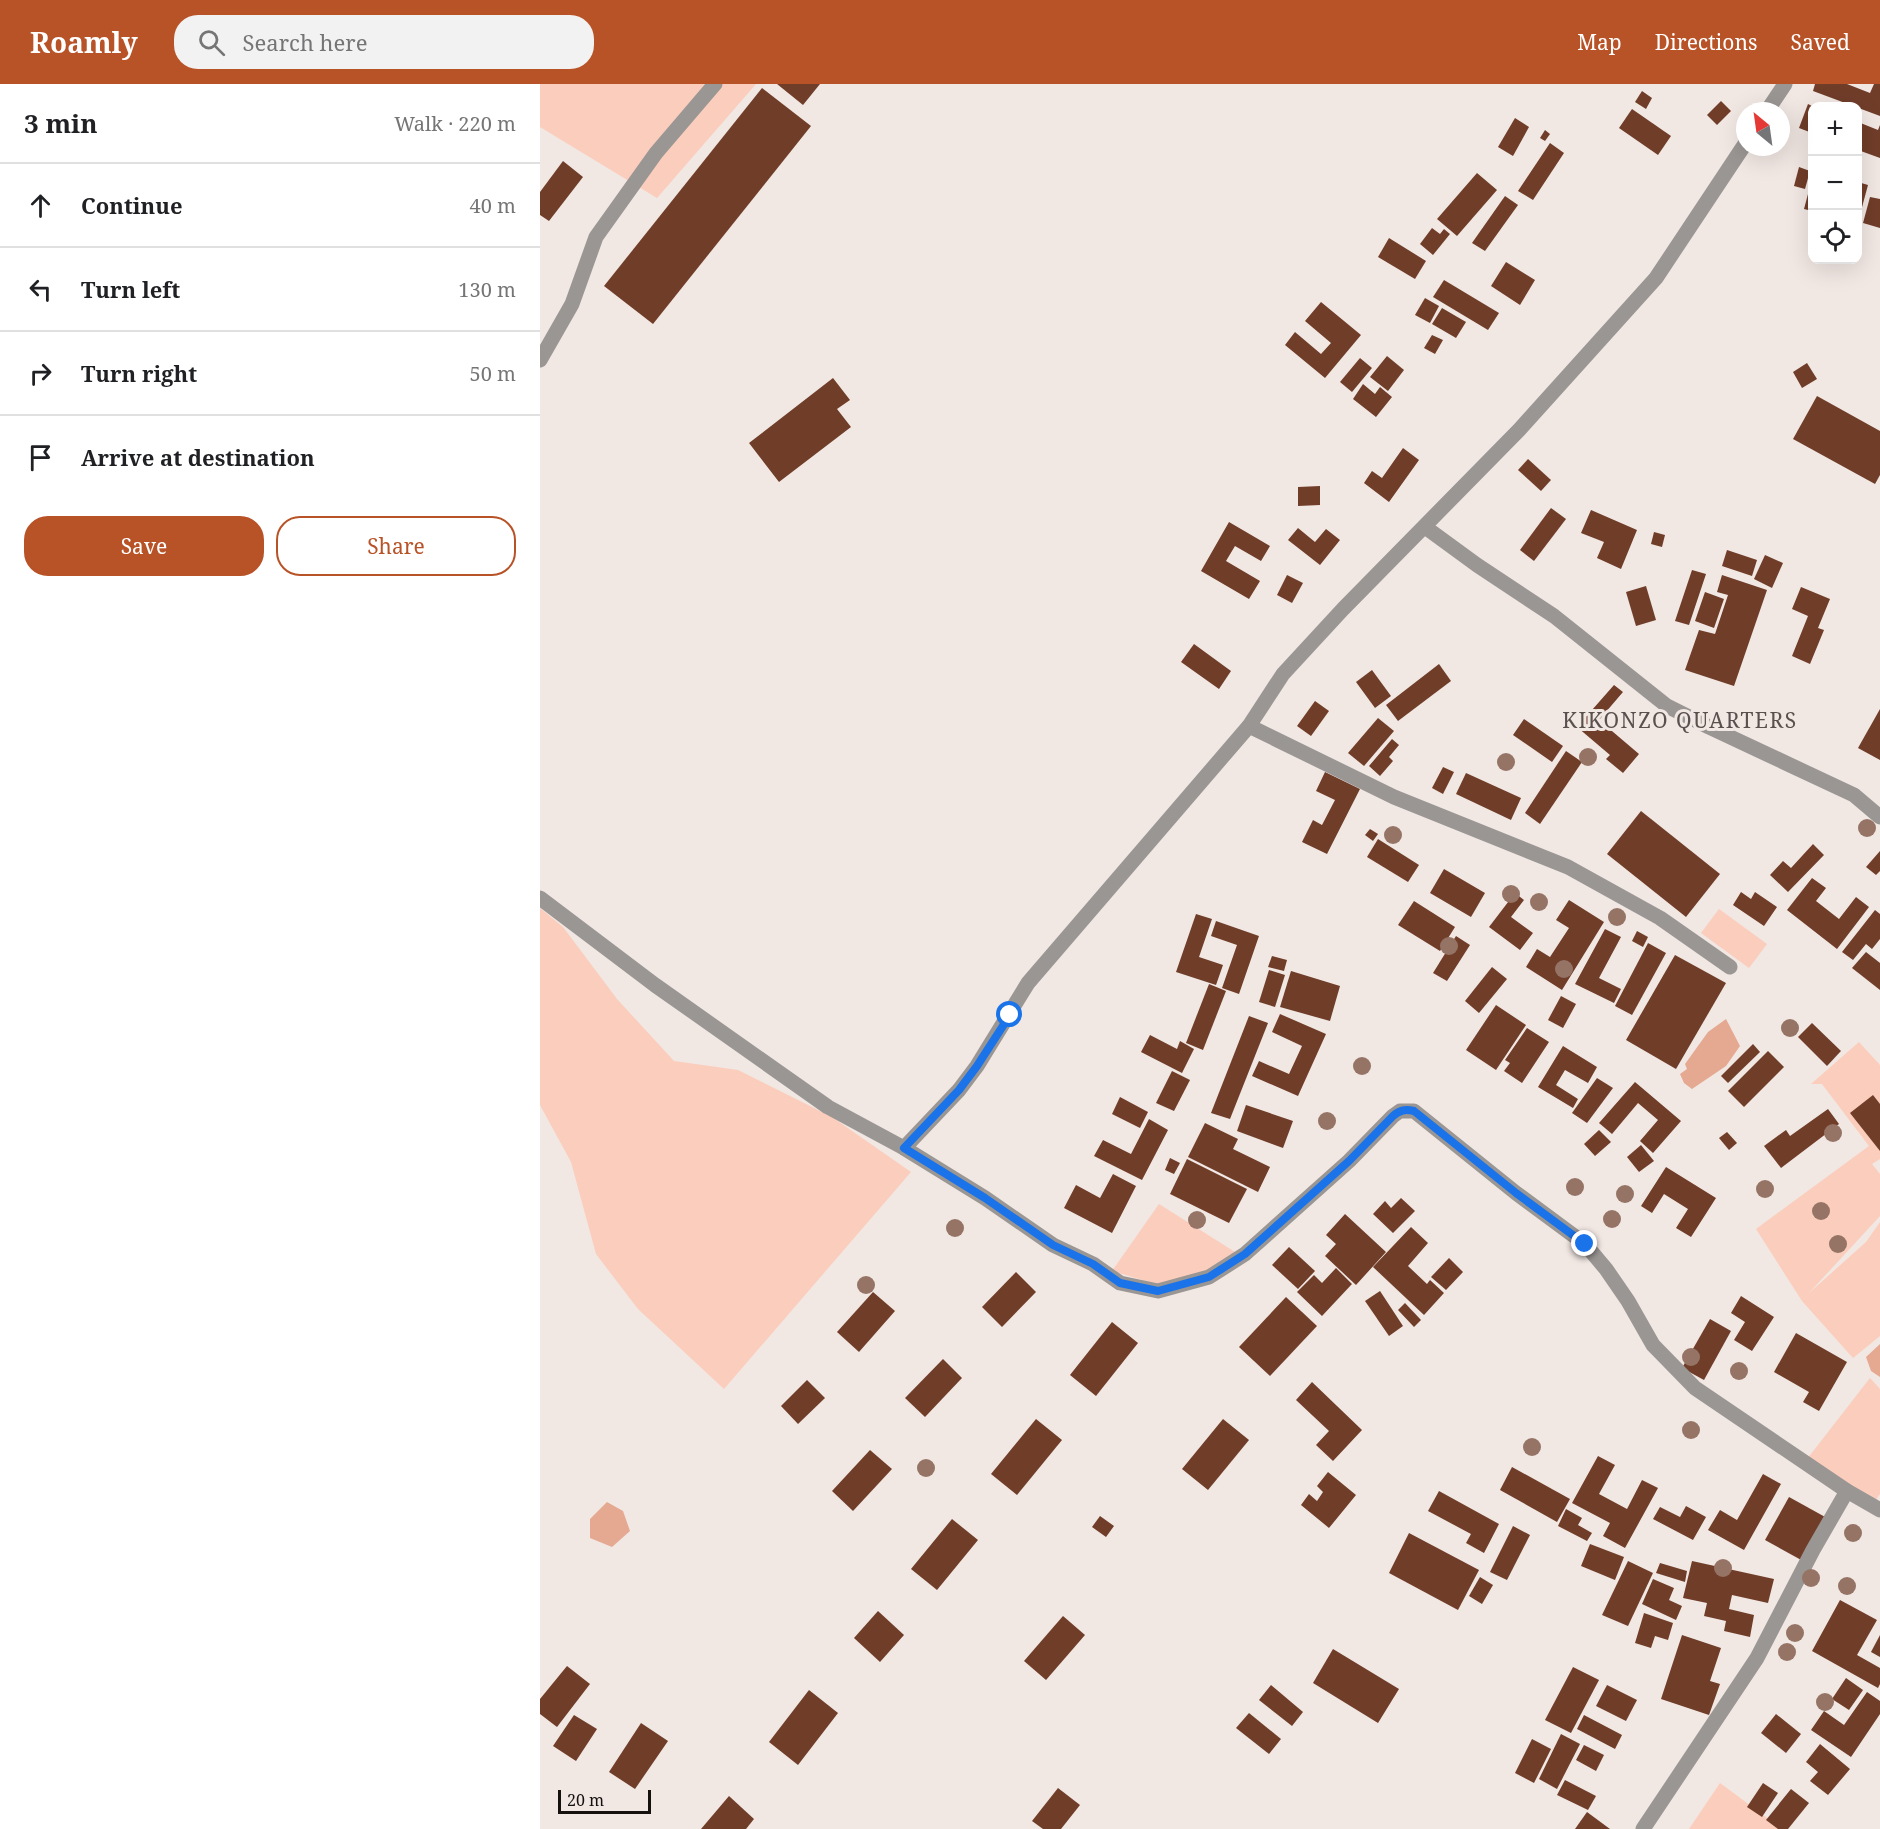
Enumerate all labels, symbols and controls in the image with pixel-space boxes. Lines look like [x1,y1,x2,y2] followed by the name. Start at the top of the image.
[174,15,594,69] search box
[30,23,138,61] text: Roamly
[195,26,228,59] icon: search
[243,27,367,57] text: Search here
[1577,28,1622,56] text: Map
[1655,28,1757,56] text: Directions
[1790,28,1850,56] text: Saved
[1736,102,1790,156] north arrow
[1808,102,1862,264] map controls
[1808,102,1862,156] button: +
[24,105,98,141] text: 3 min
[394,110,516,137] text: Walk · 220 m
[1808,156,1862,210] button: −
[24,189,57,222] icon: ahead
[81,190,183,220] text: Continue
[470,192,516,219] text: 40 m
[1808,210,1862,264] button: locate
[24,273,57,306] icon: left
[81,274,180,304] text: Turn left
[458,276,516,303] text: 130 m
[24,357,57,390] icon: right
[81,358,197,388] text: Turn right
[470,360,516,387] text: 50 m
[24,441,57,474] icon: arrive
[81,442,315,472] text: Arrive at destination
[24,516,264,576] button: Save
[276,516,516,576] button: Share
[1562,706,1798,734] district label: KIKONZO QUARTERS
[996,1001,1022,1027] route start
[1571,1230,1597,1256] route end
[558,1787,651,1814] scale bar
[567,1789,604,1811] text: 20 m

